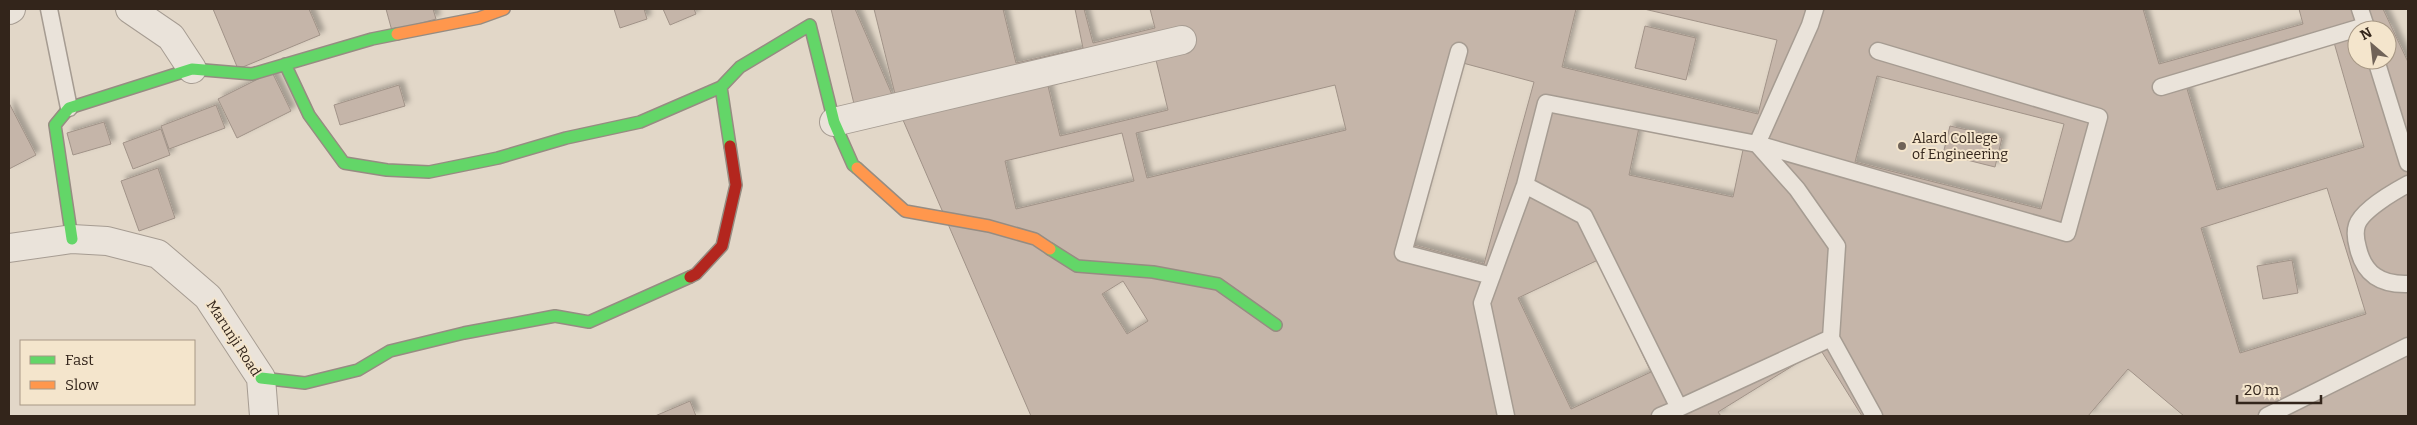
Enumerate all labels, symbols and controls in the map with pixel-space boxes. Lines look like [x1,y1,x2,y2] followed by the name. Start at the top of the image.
[2347,20,2397,70] north arrow
[2357,24,2375,44] text: N
[1912,130,2008,163] place label: Alard College of Engineering
[1896,140,1908,152] marker: Alard College of Engineering
[203,297,264,379] street label: Marunji Road
[20,340,195,405] legend
[65,351,94,369] text: Fast
[2237,372,2321,404] scale bar
[65,376,100,394] text: Slow
[2244,381,2280,399] text: 20 m

